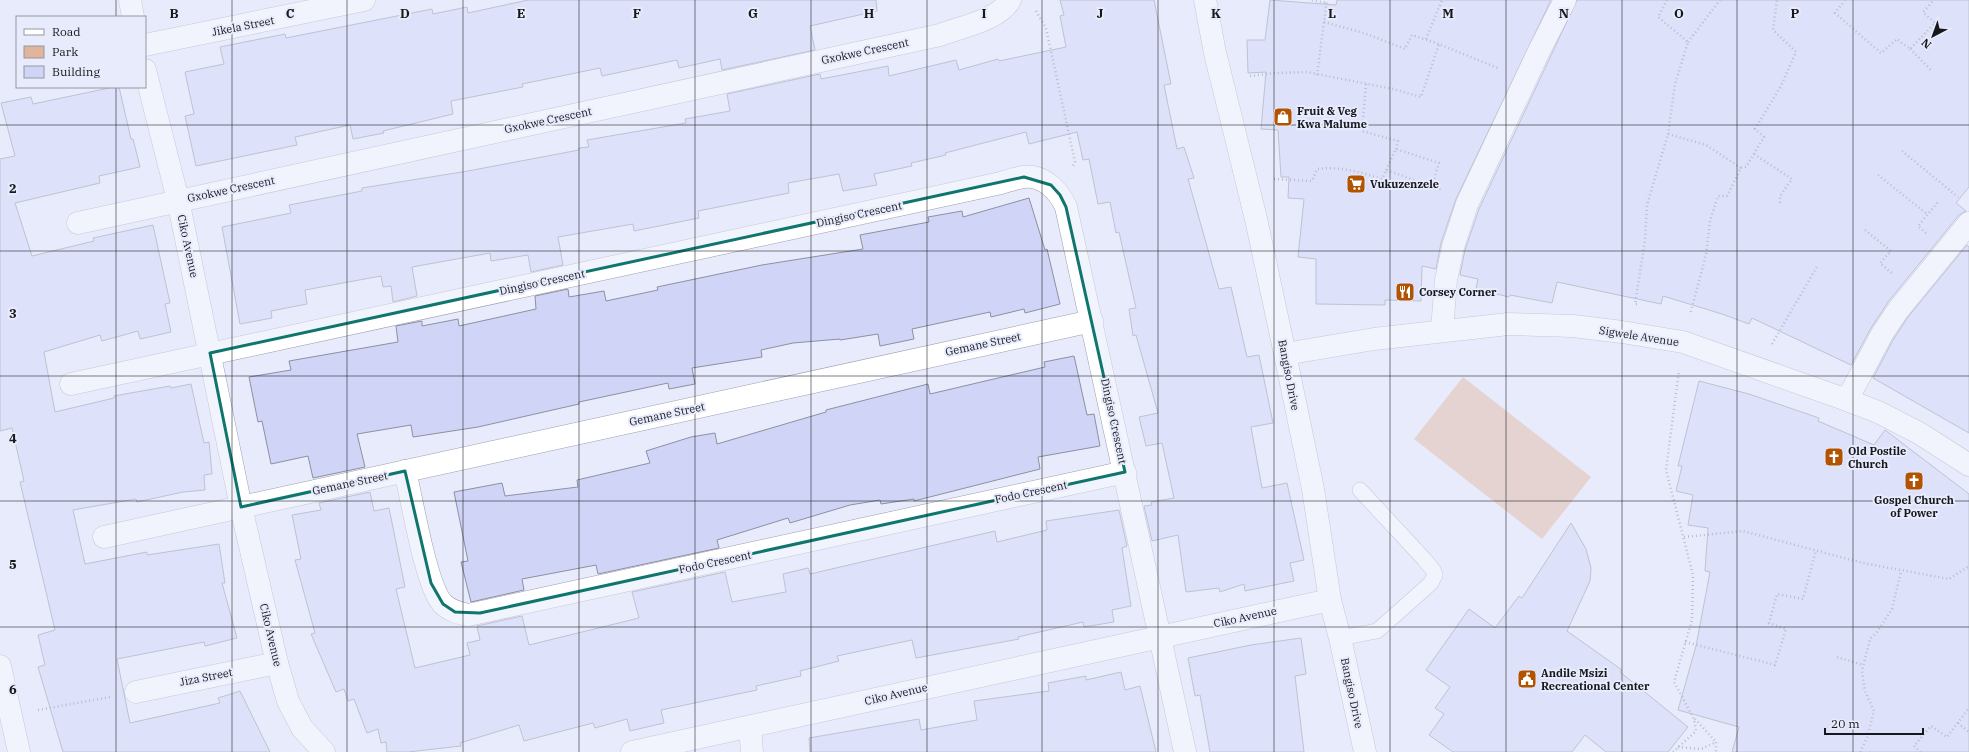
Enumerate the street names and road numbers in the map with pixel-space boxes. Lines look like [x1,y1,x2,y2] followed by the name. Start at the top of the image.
[211,13,276,39] street label: Jikela Street
[820,35,910,67] street label: Gxokwe Crescent
[503,104,593,136] street label: Gxokwe Crescent
[186,173,276,205] street label: Gxokwe Crescent
[815,198,903,230] street label: Dingiso Crescent
[174,213,202,279] street label: Ciko Avenue
[498,266,586,298] street label: Dingiso Crescent
[1598,323,1680,349] street label: Sigwele Avenue
[944,329,1022,359] street label: Gemane Street
[1275,338,1303,412] street label: Bangiso Drive
[1098,377,1130,465] street label: Dingiso Crescent
[628,399,706,429] street label: Gemane Street
[311,468,389,498] street label: Gemane Street
[993,477,1069,507] street label: Fodo Crescent
[677,547,753,577] street label: Fodo Crescent
[257,602,285,668] street label: Ciko Avenue
[1212,603,1278,631] street label: Ciko Avenue
[1338,656,1366,730] street label: Bangiso Drive
[178,665,234,689] street label: Jiza Street
[863,680,929,708] street label: Ciko Avenue

